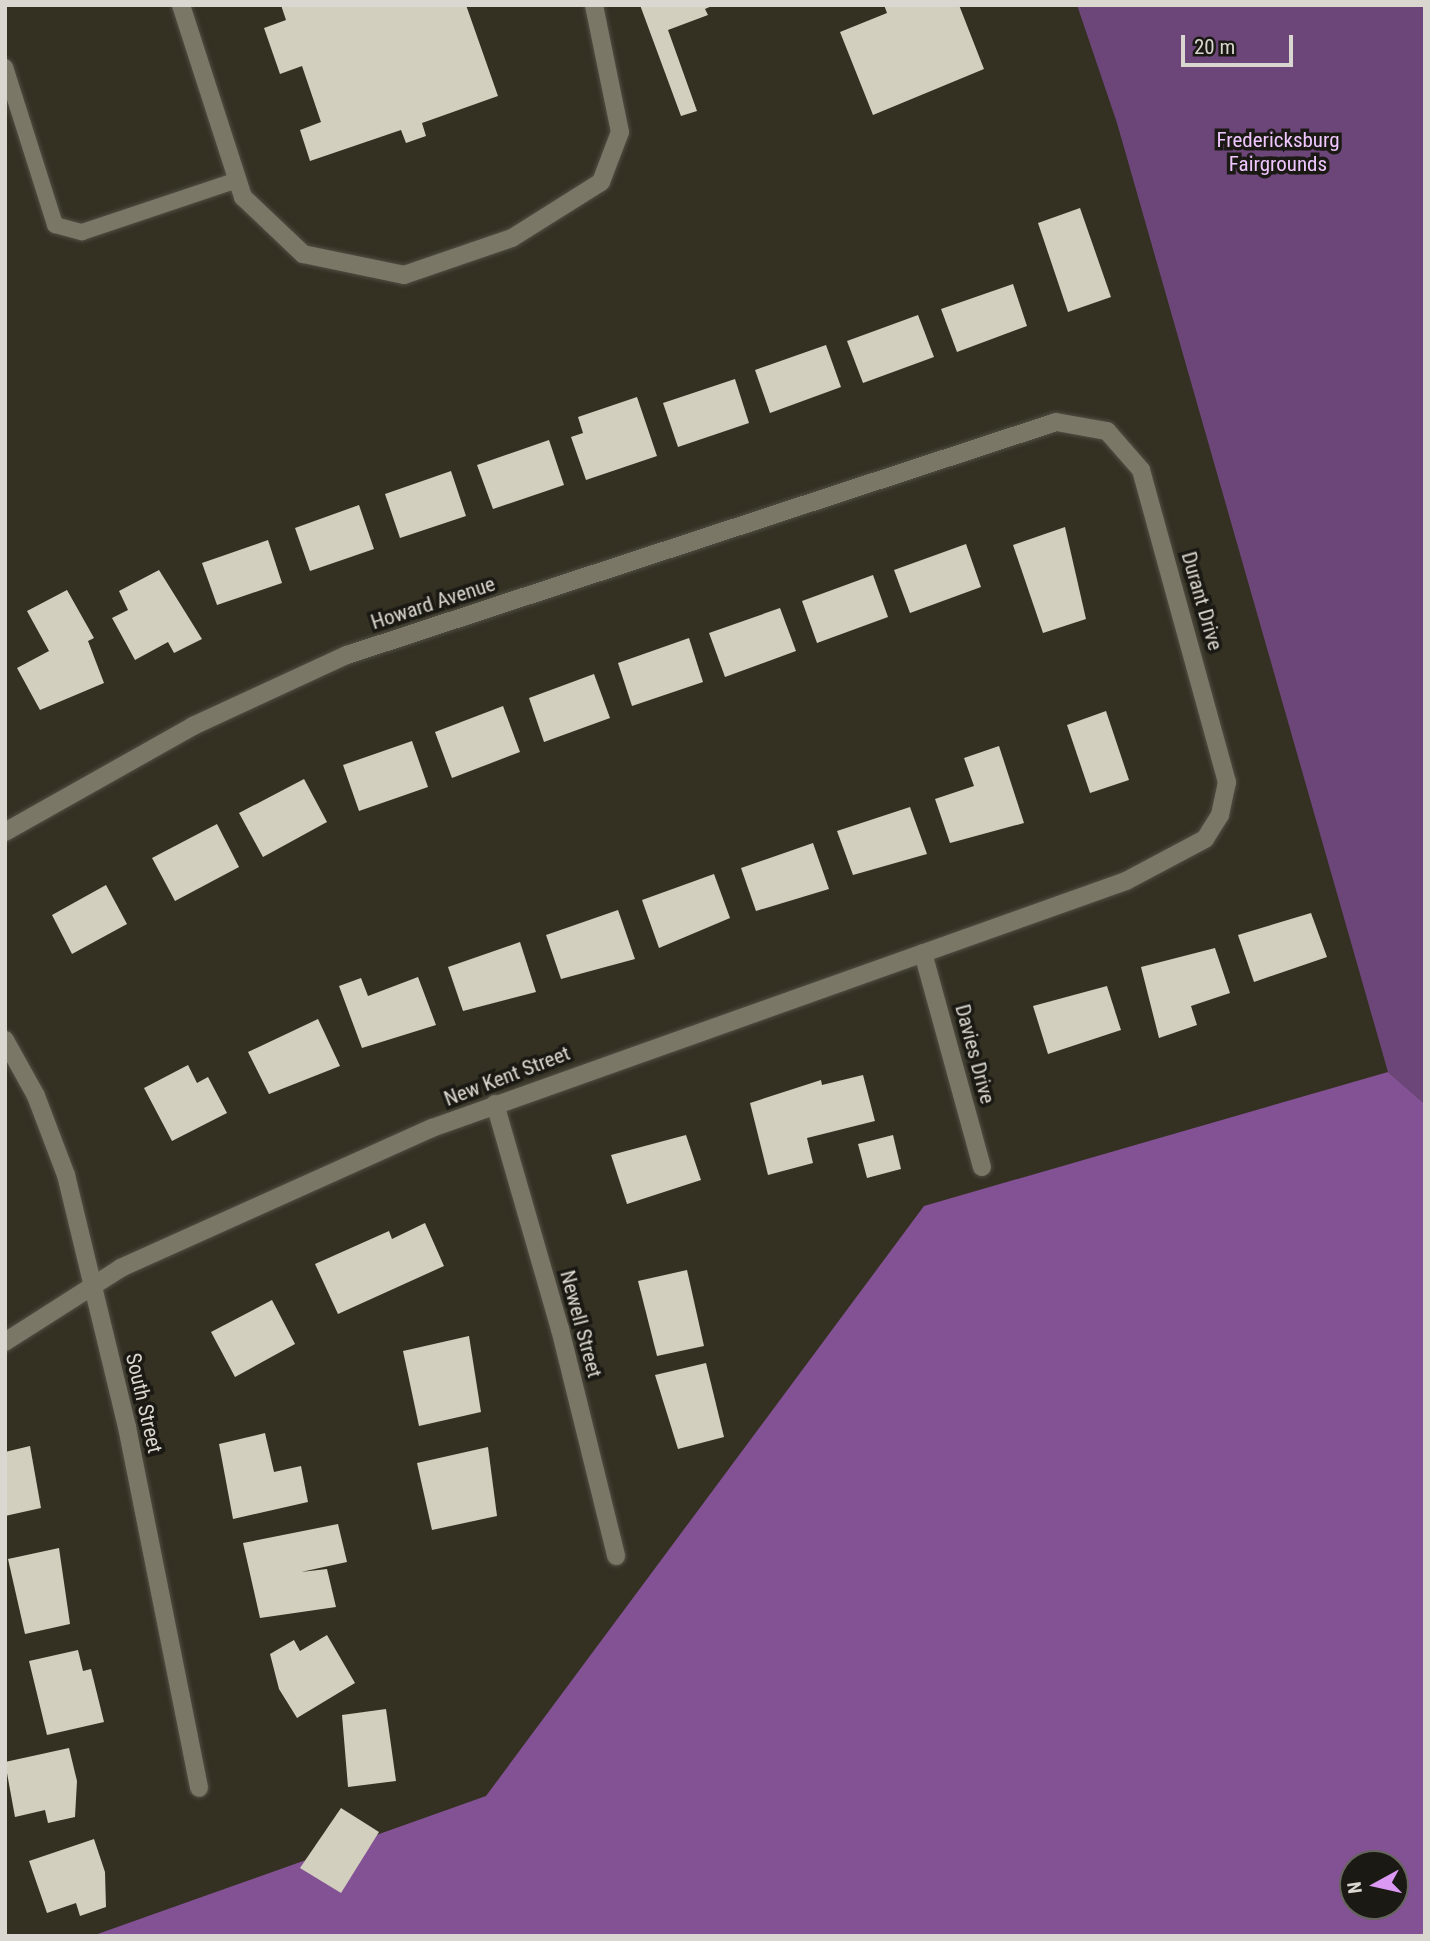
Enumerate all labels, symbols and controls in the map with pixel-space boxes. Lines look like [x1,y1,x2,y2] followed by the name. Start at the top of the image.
[1185,21,1297,65] scale bar
[1194,35,1235,59] text: 20 m
[1216,127,1340,177] park label: Fredericksburg Fairgrounds
[1176,549,1228,653] street label: Durant Drive
[368,571,498,635] street label: Howard Avenue
[950,1002,1000,1106] street label: Davies Drive
[441,1040,573,1112] street label: New Kent Street
[555,1268,607,1380] street label: Newell Street
[120,1350,168,1456] street label: South Street
[1339,1850,1409,1920] north arrow
[1342,1880,1367,1895] text: N

